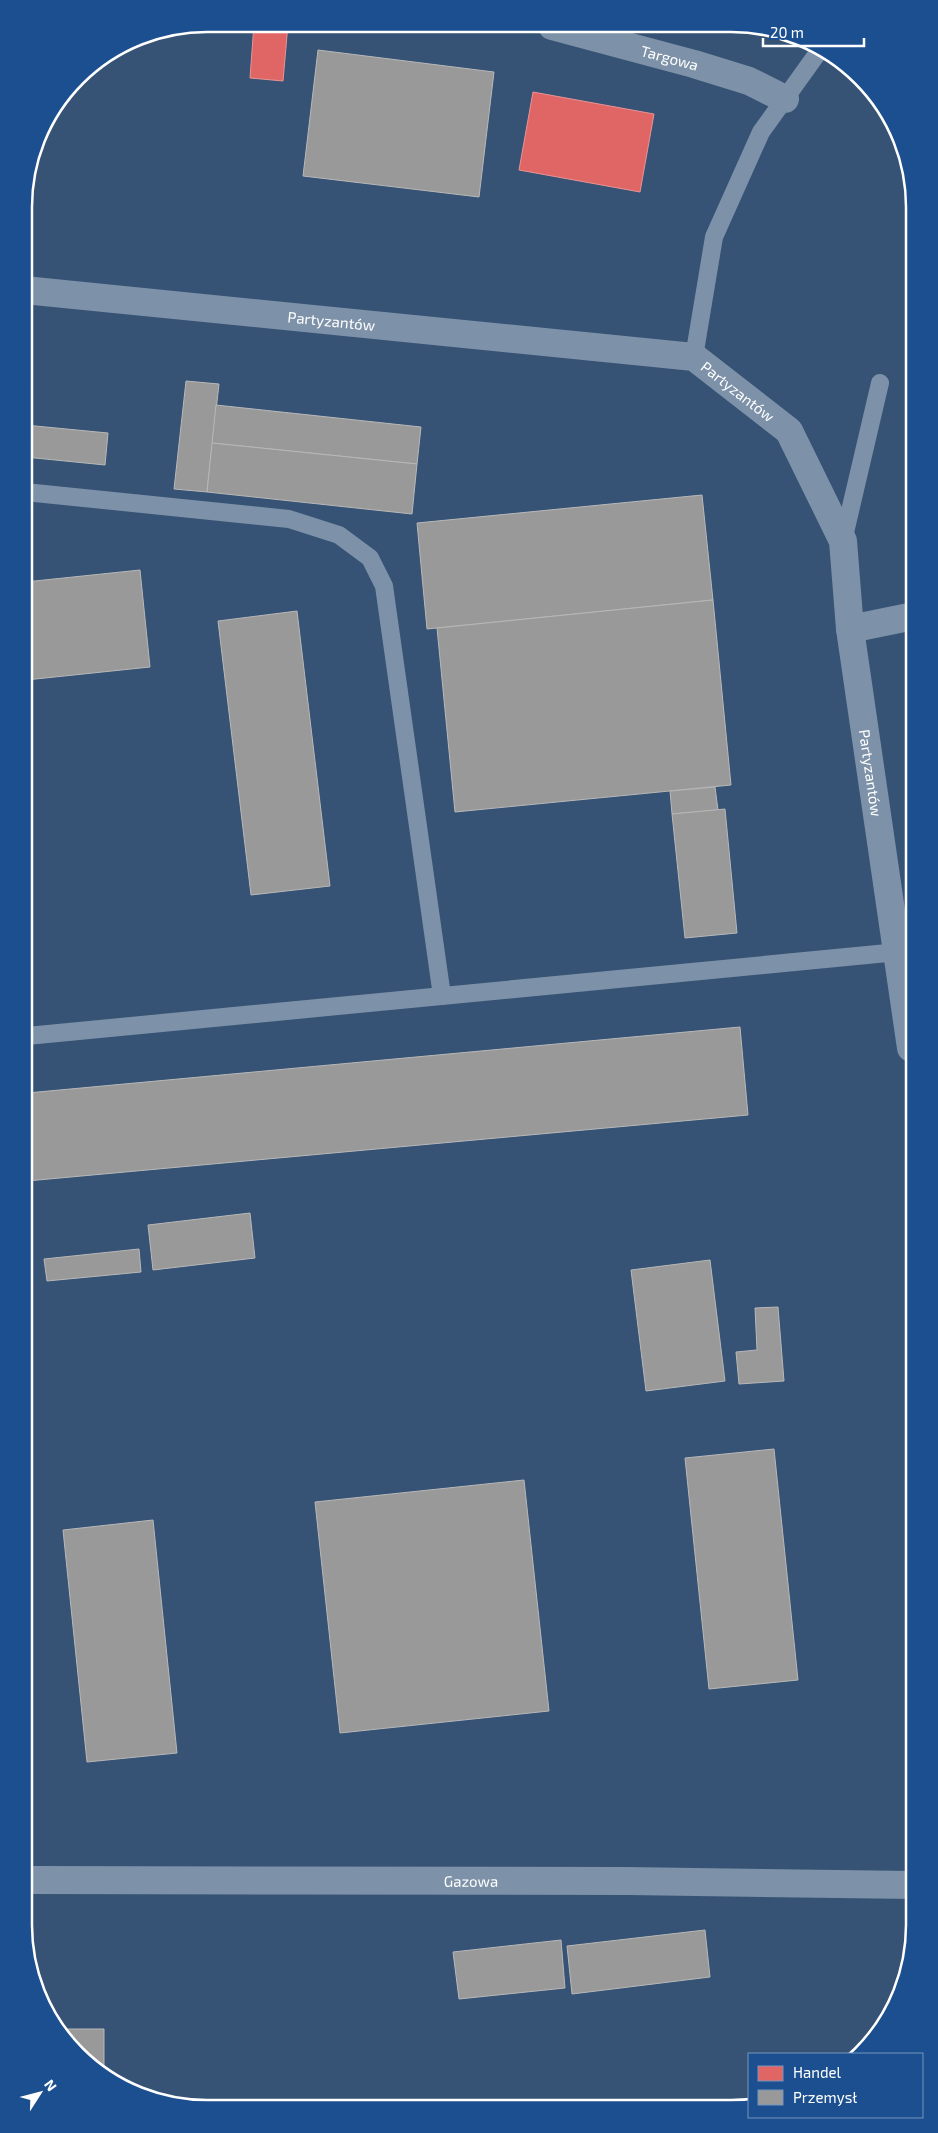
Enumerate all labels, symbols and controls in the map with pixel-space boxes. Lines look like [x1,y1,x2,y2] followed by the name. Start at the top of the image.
[763,15,864,47] scale bar
[770,23,804,41] text: 20 m
[639,41,701,74] street label: Targowa
[287,307,376,334] street label: Partyzantów
[698,357,778,425] street label: Partyzantów
[856,728,886,818] street label: Partyzantów
[444,1872,498,1890] street label: Gazowa
[748,2053,923,2118] legend
[793,2063,842,2081] text: Handel
[15,2068,65,2118] north arrow
[41,2076,61,2094] text: N
[793,2088,857,2106] text: Przemysł

